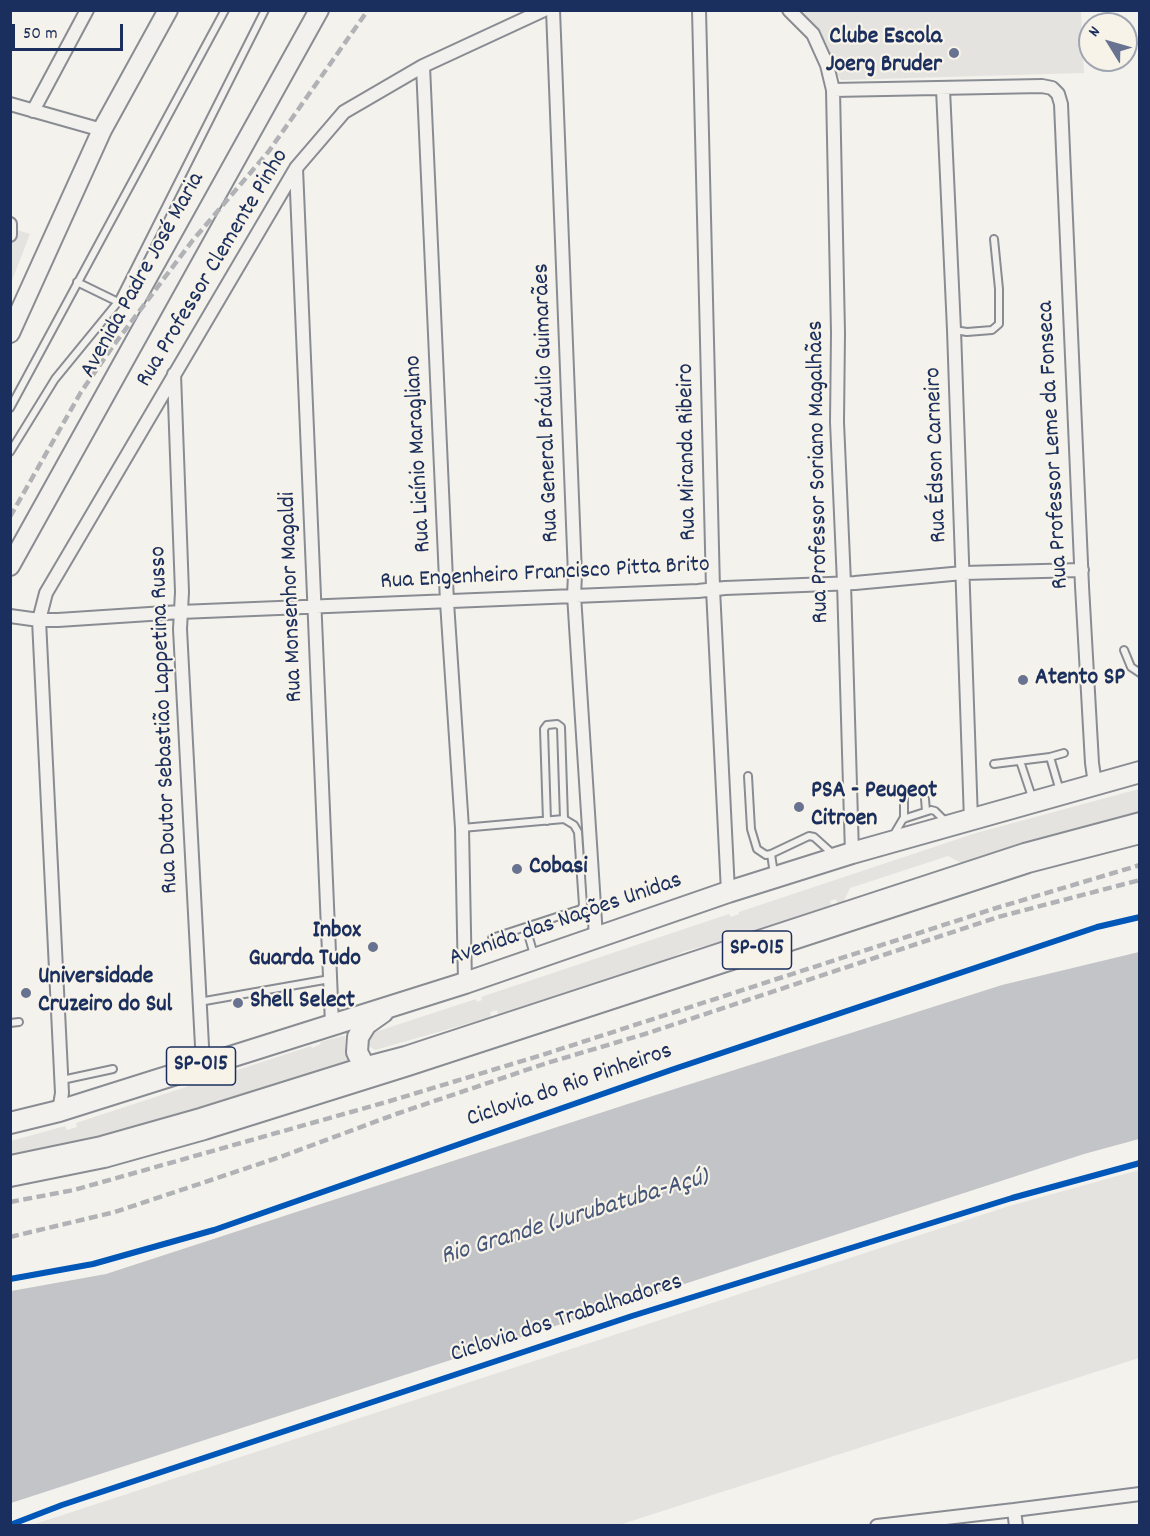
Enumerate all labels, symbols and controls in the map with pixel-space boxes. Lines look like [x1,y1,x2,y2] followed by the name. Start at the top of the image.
[15,12,126,50] scale bar
[1078,12,1138,72] north arrow
[23,22,58,47] text: 50 m
[1083,22,1106,42] text: N
[826,25,942,81] place label: Clube Escola Joerg Bruder
[947,46,961,60] marker: Clube Escola Joerg Bruder
[131,145,297,393] street label: Rua Professor Clemente Pinho
[75,168,213,384] street label: Avenida Padre José Maria
[529,263,567,543] street label: Rua General Bráulio Guimarães
[1033,300,1077,590] street label: Rua Professor Leme da Fonseca
[803,320,837,624] street label: Rua Professor Soriano Magalhães
[400,354,440,554] street label: Rua Licínio Maragliano
[673,363,705,541] street label: Rua Miranda Ribeiro
[921,367,955,543] street label: Rua Édson Carneiro
[275,491,311,703] street label: Rua Monsenhor Magaldi
[146,546,186,894] street label: Rua Doutor Sebastião Lappetina Russo
[380,552,710,598] street label: Rua Engenheiro Francisco Pitta Brito
[1035,666,1125,694] place label: Atento SP
[1016,673,1030,687] marker: Atento SP
[811,779,937,835] place label: PSA - Peugeot Citroen
[792,800,806,814] marker: PSA - Peugeot Citroen
[529,855,588,883] place label: Cobasi
[510,862,524,876] marker: Cobasi
[446,868,686,974] street label: Avenida das Nações Unidas
[248,919,361,975] place label: Inbox Guarda Tudo
[722,931,792,969] road number: SP-015
[366,940,380,954] marker: Inbox Guarda Tudo
[38,965,172,1021] place label: Universidade Cruzeiro do Sul
[19,986,33,1000] marker: Universidade Cruzeiro do Sul
[250,989,355,1017] place label: Shell Select
[231,996,245,1010] marker: Shell Select
[464,1038,676,1136] street label: Ciclovia do Rio Pinheiros
[166,1047,236,1085] road number: SP-015
[437,1163,713,1275] water label: Rio Grande (Jurubatuba-Açú)
[448,1269,686,1371] street label: Ciclovia dos Trabalhadores

